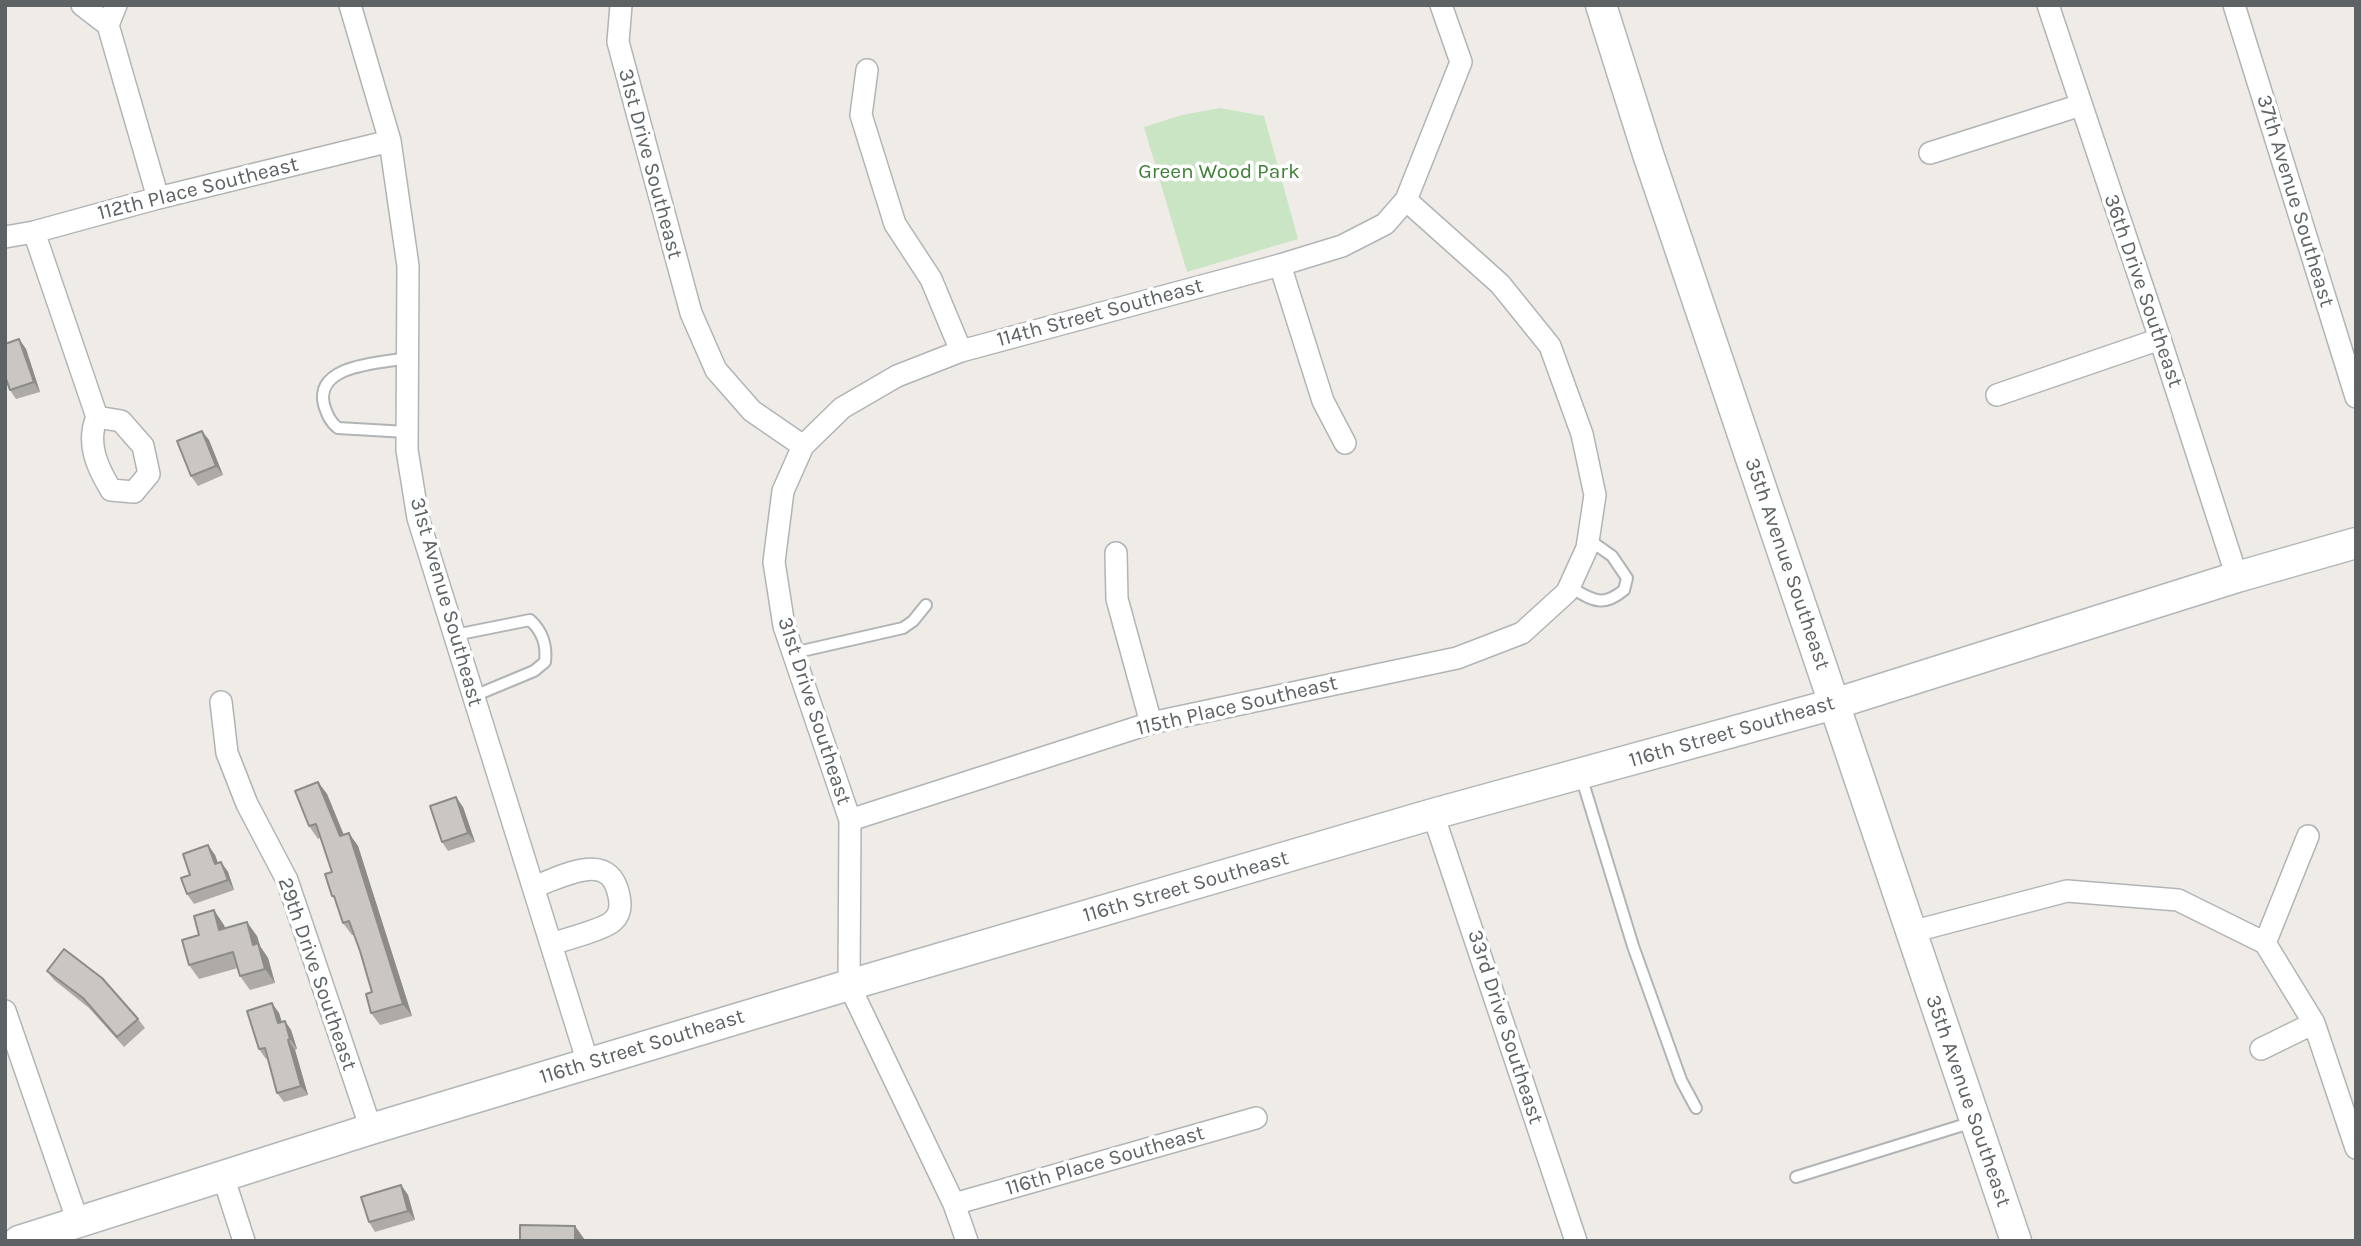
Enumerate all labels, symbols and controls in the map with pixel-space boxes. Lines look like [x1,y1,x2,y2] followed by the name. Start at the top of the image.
[612,66,688,262] street label: 31st Drive Southeast
[2251,92,2339,310] street label: 37th Avenue Southeast
[95,152,301,226] street label: 112th Place Southeast
[1138,159,1300,185] park label: Green Wood Park
[2098,191,2188,391] street label: 36th Drive Southeast
[994,273,1206,353] street label: 114th Street Southeast
[1739,455,1835,673] street label: 35th Avenue Southeast
[404,495,488,709] street label: 31st Avenue Southeast
[772,614,856,808] street label: 31st Drive Southeast
[1134,671,1340,741] street label: 115th Place Southeast
[1626,691,1838,773] street label: 116th Street Southeast
[1080,846,1292,928] street label: 116th Street Southeast
[272,874,362,1074] street label: 29th Drive Southeast
[1462,927,1548,1127] street label: 33rd Drive Southeast
[1920,992,2016,1210] street label: 35th Avenue Southeast
[537,1004,747,1090] street label: 116th Street Southeast
[1003,1121,1207,1201] street label: 116th Place Southeast

